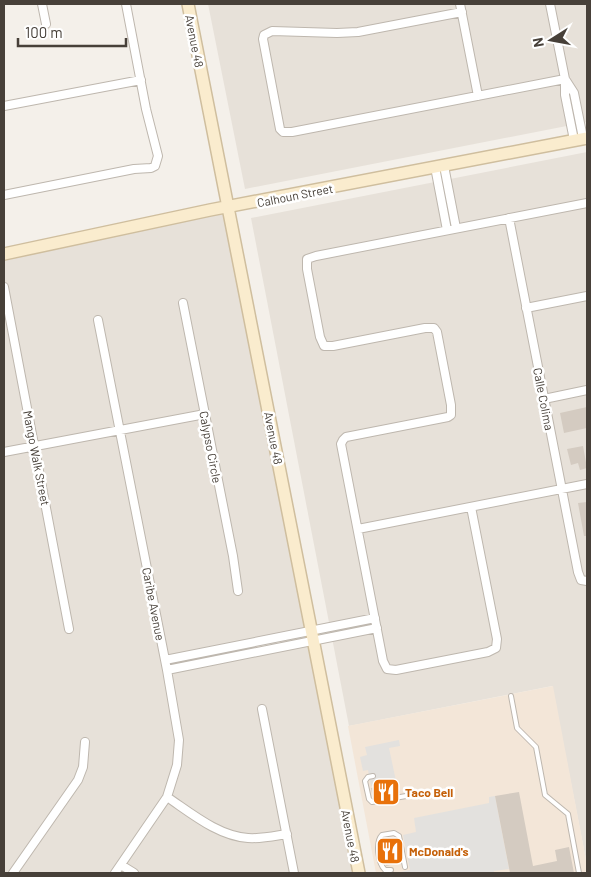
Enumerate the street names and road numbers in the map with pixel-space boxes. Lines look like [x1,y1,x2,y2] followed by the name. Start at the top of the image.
[183,13,207,69] street label: Avenue 48
[256,181,334,209] street label: Calhoun Street
[531,367,557,431] street label: Calle Colima
[21,409,53,507] street label: Mango Walk Street
[197,410,225,484] street label: Calypso Circle
[262,410,286,466] street label: Avenue 48
[140,566,168,642] street label: Caribe Avenue
[339,808,363,864] street label: Avenue 48

